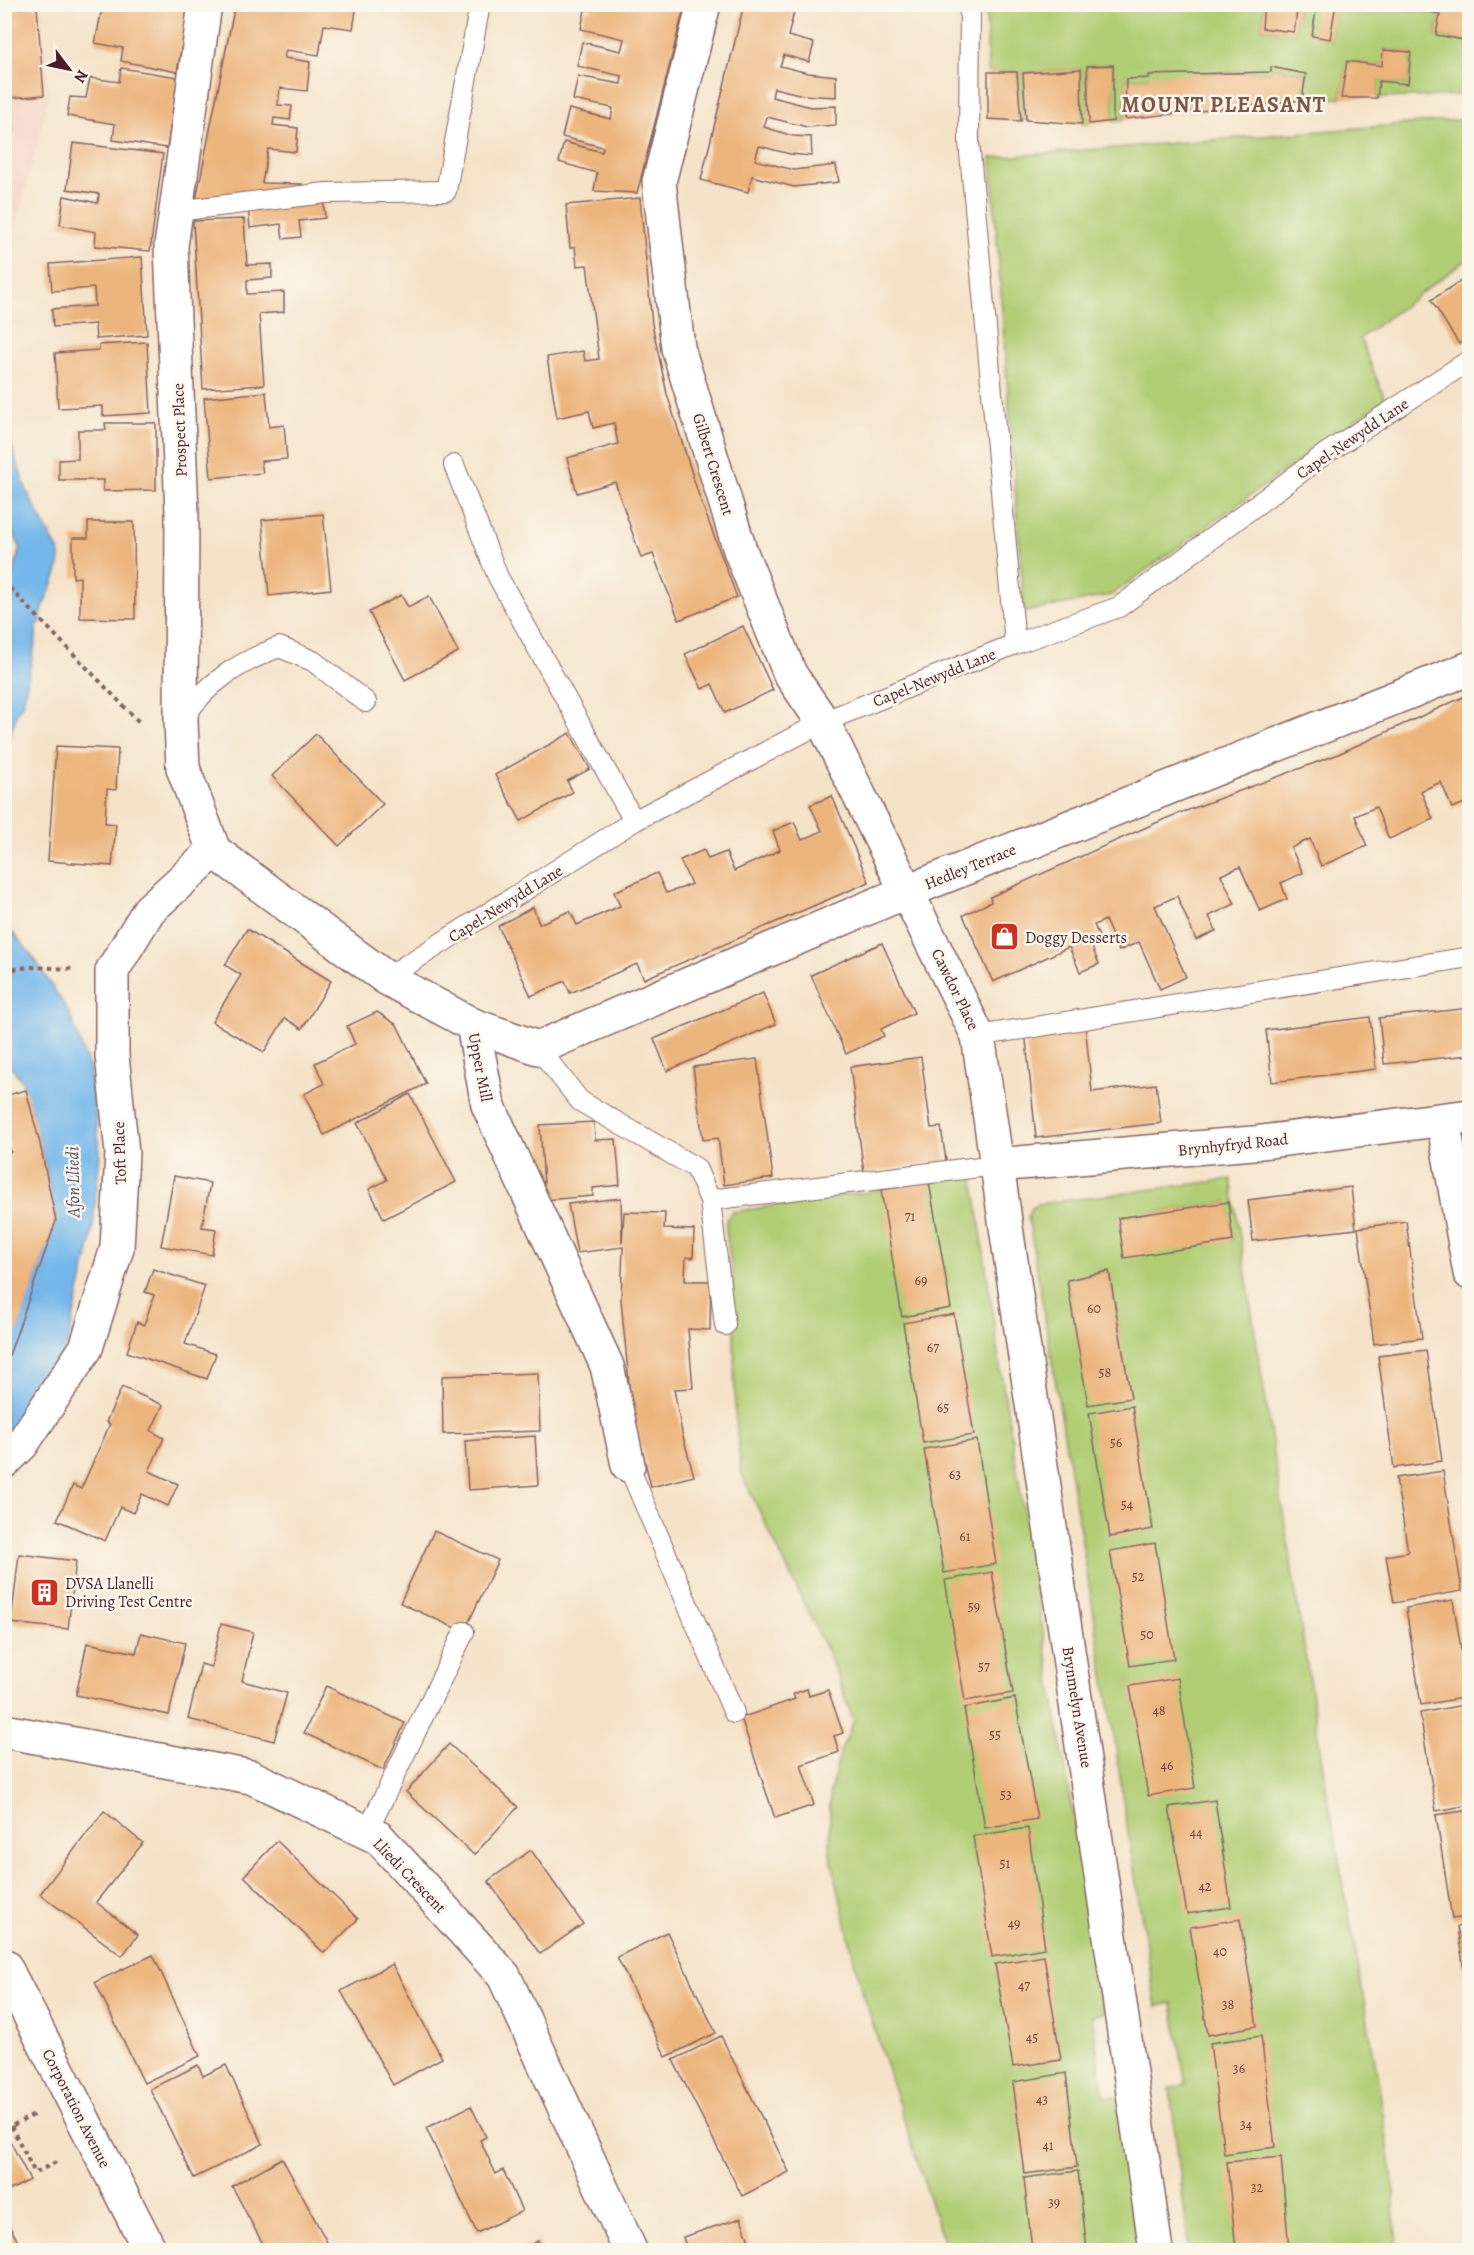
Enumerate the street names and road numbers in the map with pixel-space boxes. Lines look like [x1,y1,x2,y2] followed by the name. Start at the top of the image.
[167,383,193,477] street label: Prospect Place
[1292,393,1413,485] street label: Capel-Newydd Lane
[687,411,739,518] street label: Gilbert Crescent
[870,643,999,713] street label: Capel-Newydd Lane
[921,839,1020,895] street label: Hedley Terrace
[444,860,567,948] street label: Capel-Newydd Lane
[926,945,984,1034] street label: Cawdor Place
[463,1031,497,1104] street label: Upper Mill
[108,1121,132,1185] street label: Toft Place
[1177,1128,1290,1162] street label: Brynhyfryd Road
[1057,1645,1097,1770] street label: Brynmelyn Avenue
[368,1833,451,1918] street label: Lliedi Crescent
[37,2045,116,2172] street label: Corporation Avenue

